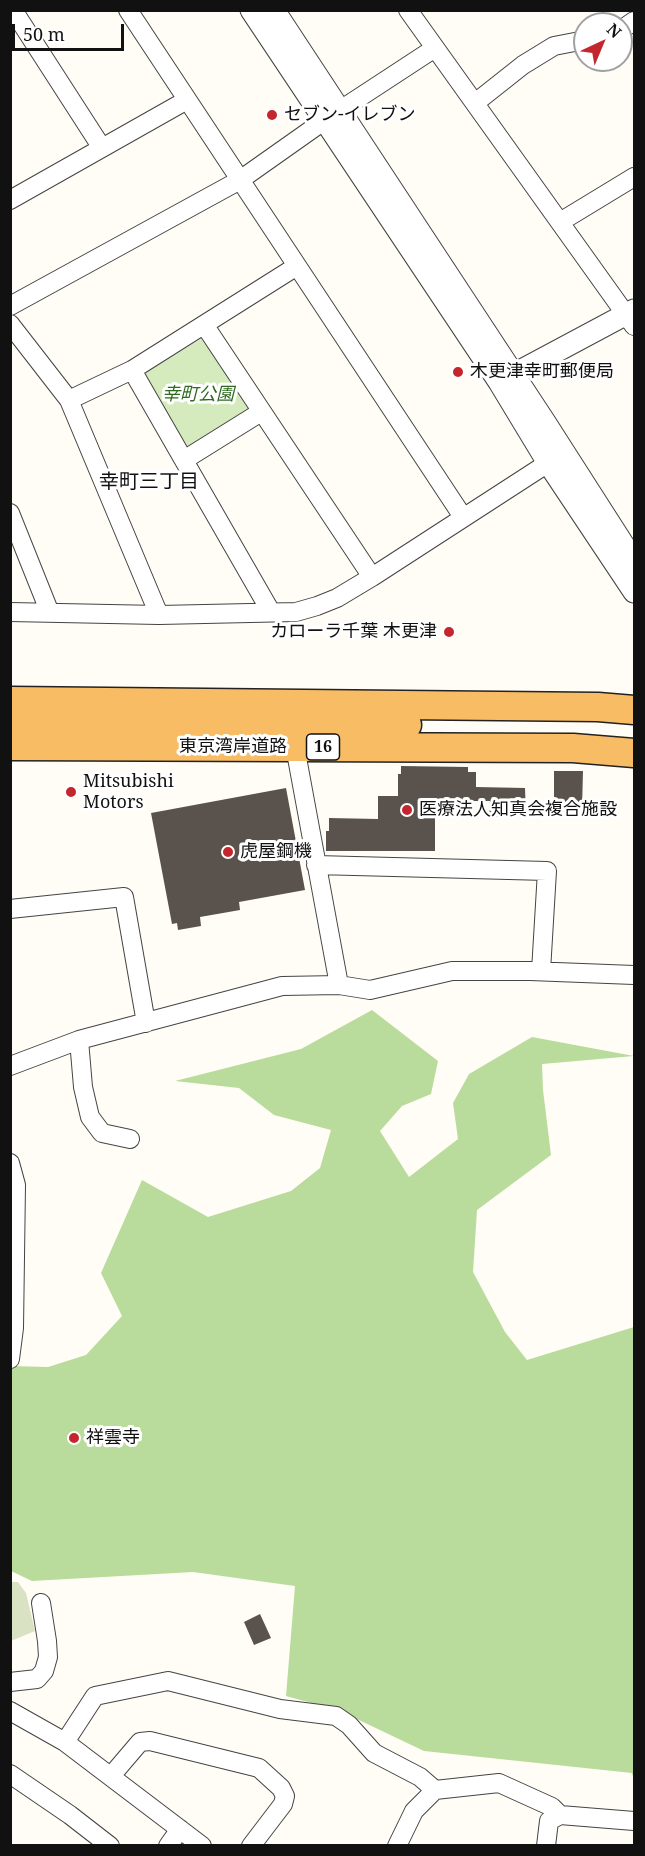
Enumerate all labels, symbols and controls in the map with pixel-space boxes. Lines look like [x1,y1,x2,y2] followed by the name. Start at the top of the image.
[15,12,128,50] scale bar
[573,12,633,72] north arrow
[602,18,626,43] text: N
[23,22,65,46] text: 50 m
[284,104,416,126] place label: セブン-イレブン
[265,108,279,122] marker: セブン-イレブン
[470,361,614,383] place label: 木更津幸町郵便局
[451,365,465,379] marker: 木更津幸町郵便局
[162,384,234,406] park label: 幸町公園
[99,470,199,494] district label: 幸町三丁目
[270,621,437,643] place label: カローラ千葉 木更津
[442,625,456,639] marker: カローラ千葉 木更津
[306,734,340,760] road number: 16
[179,736,287,758] street label: 東京湾岸道路
[83,771,174,814] place label: Mitsubishi Motors
[64,785,78,799] marker: Mitsubishi Motors
[419,799,617,821] place label: 医療法人知真会複合施設
[400,803,414,817] marker: 医療法人知真会複合施設
[240,841,312,863] place label: 虎屋鋼機
[221,845,235,859] marker: 虎屋鋼機
[86,1427,140,1449] place label: 祥雲寺
[67,1431,81,1445] marker: 祥雲寺

